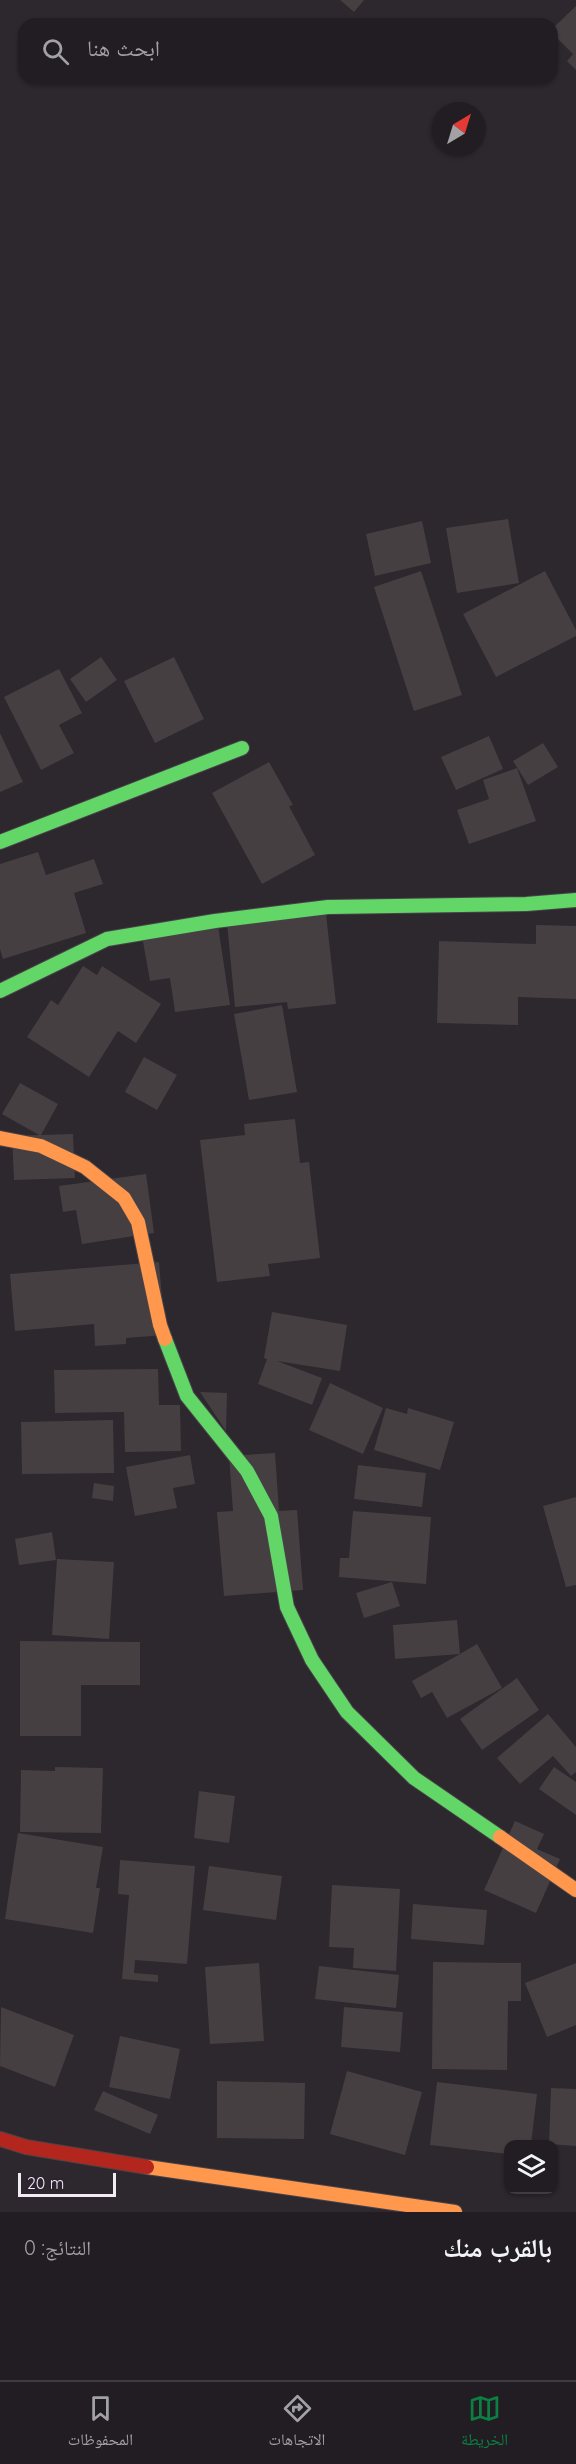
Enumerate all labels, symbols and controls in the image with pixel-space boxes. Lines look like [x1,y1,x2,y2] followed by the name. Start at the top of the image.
[18,18,558,84] search box
[87,34,160,62] text: ابحث هنا
[39,35,72,68] icon: search
[432,102,486,156] north arrow
[504,2140,558,2194] map controls
[504,2140,558,2194] button: layers
[18,2170,116,2198] scale bar
[27,2173,64,2193] text: 20 m
[443,2231,552,2264] text: بالقرب منك
[24,2235,91,2260] text: النتائج: 0
[68,2392,133,2455] tab: المحفوظات
[269,2392,325,2455] tab: الاتجاهات
[461,2392,508,2455] tab: الخريطة

